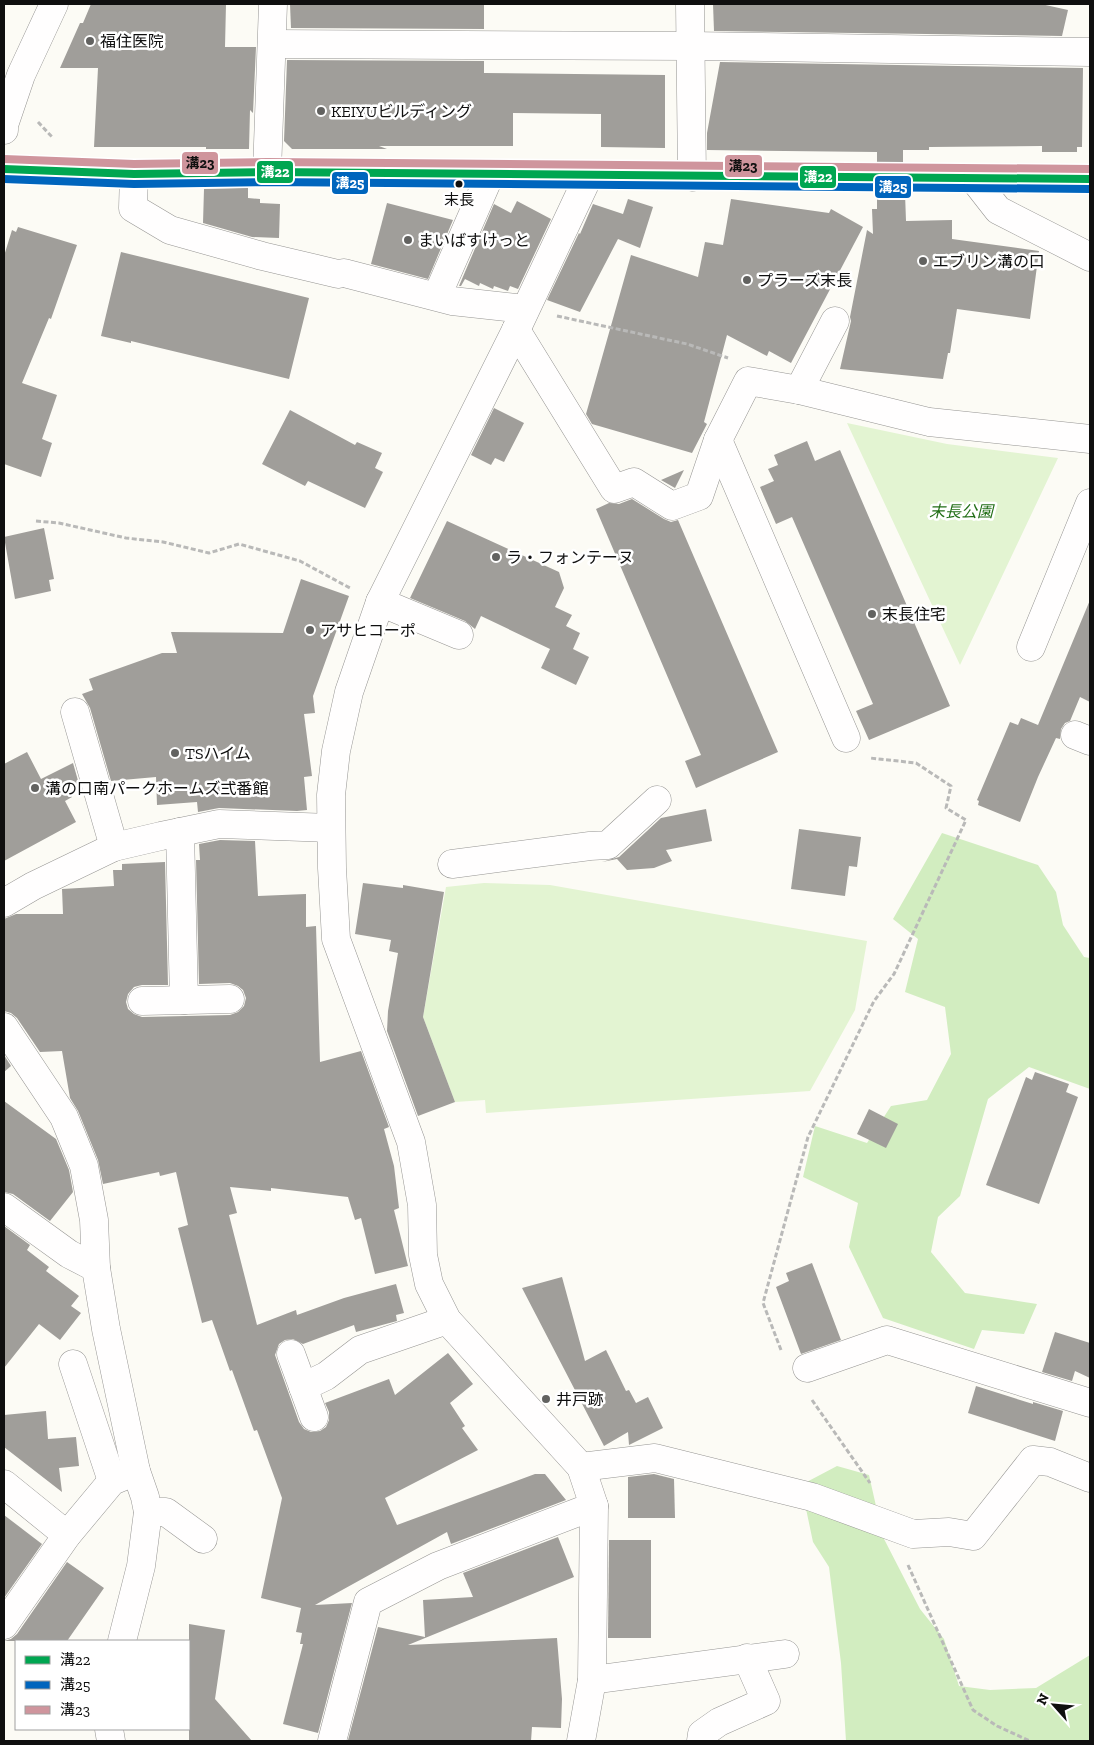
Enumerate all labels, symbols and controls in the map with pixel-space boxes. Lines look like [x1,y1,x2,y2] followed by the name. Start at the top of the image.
[100,32,164,51] place label: 福住医院
[84,35,96,47] marker: 福住医院
[331,102,472,121] place label: KEIYUビルディング
[315,105,327,117] marker: KEIYUビルディング
[181,151,219,175] line badge: 溝23
[724,154,763,178] line badge: 溝23
[186,155,215,172] text: 溝23
[729,158,758,175] text: 溝23
[256,160,294,184] line badge: 溝22
[260,164,290,181] text: 溝22
[799,165,837,189] line badge: 溝22
[803,169,833,186] text: 溝22
[331,171,369,195] line badge: 溝25
[336,175,364,192] text: 溝25
[874,175,912,199] line badge: 溝25
[454,179,464,189] marker: 末長
[879,179,907,196] text: 溝25
[444,191,474,209] place label: 末長
[418,231,530,250] place label: まいばすけっと
[402,234,414,246] marker: まいばすけっと
[933,252,1045,271] place label: エブリン溝の口
[917,255,929,267] marker: エブリン溝の口
[757,271,852,290] place label: プラーズ末長
[741,274,753,286] marker: プラーズ末長
[929,502,995,521] park label: 末長公園
[506,548,634,567] place label: ラ・フォンテーヌ
[490,551,502,563] marker: ラ・フォンテーヌ
[882,605,946,624] place label: 末長住宅
[866,608,878,620] marker: 末長住宅
[320,621,416,640] place label: アサヒコーポ
[304,624,316,636] marker: アサヒコーポ
[185,744,251,763] place label: TSハイム
[169,747,181,759] marker: TSハイム
[45,779,269,798] place label: 溝の口南パークホームズ弍番館
[29,782,41,794] marker: 溝の口南パークホームズ弍番館
[556,1390,604,1409] place label: 井戸跡
[540,1393,552,1405] marker: 井戸跡
[15,1640,190,1730] legend
[60,1651,91,1669] text: 溝22
[60,1676,91,1694] text: 溝25
[1029,1680,1079,1730] north arrow
[1033,1690,1053,1708] text: N
[60,1701,90,1719] text: 溝23

